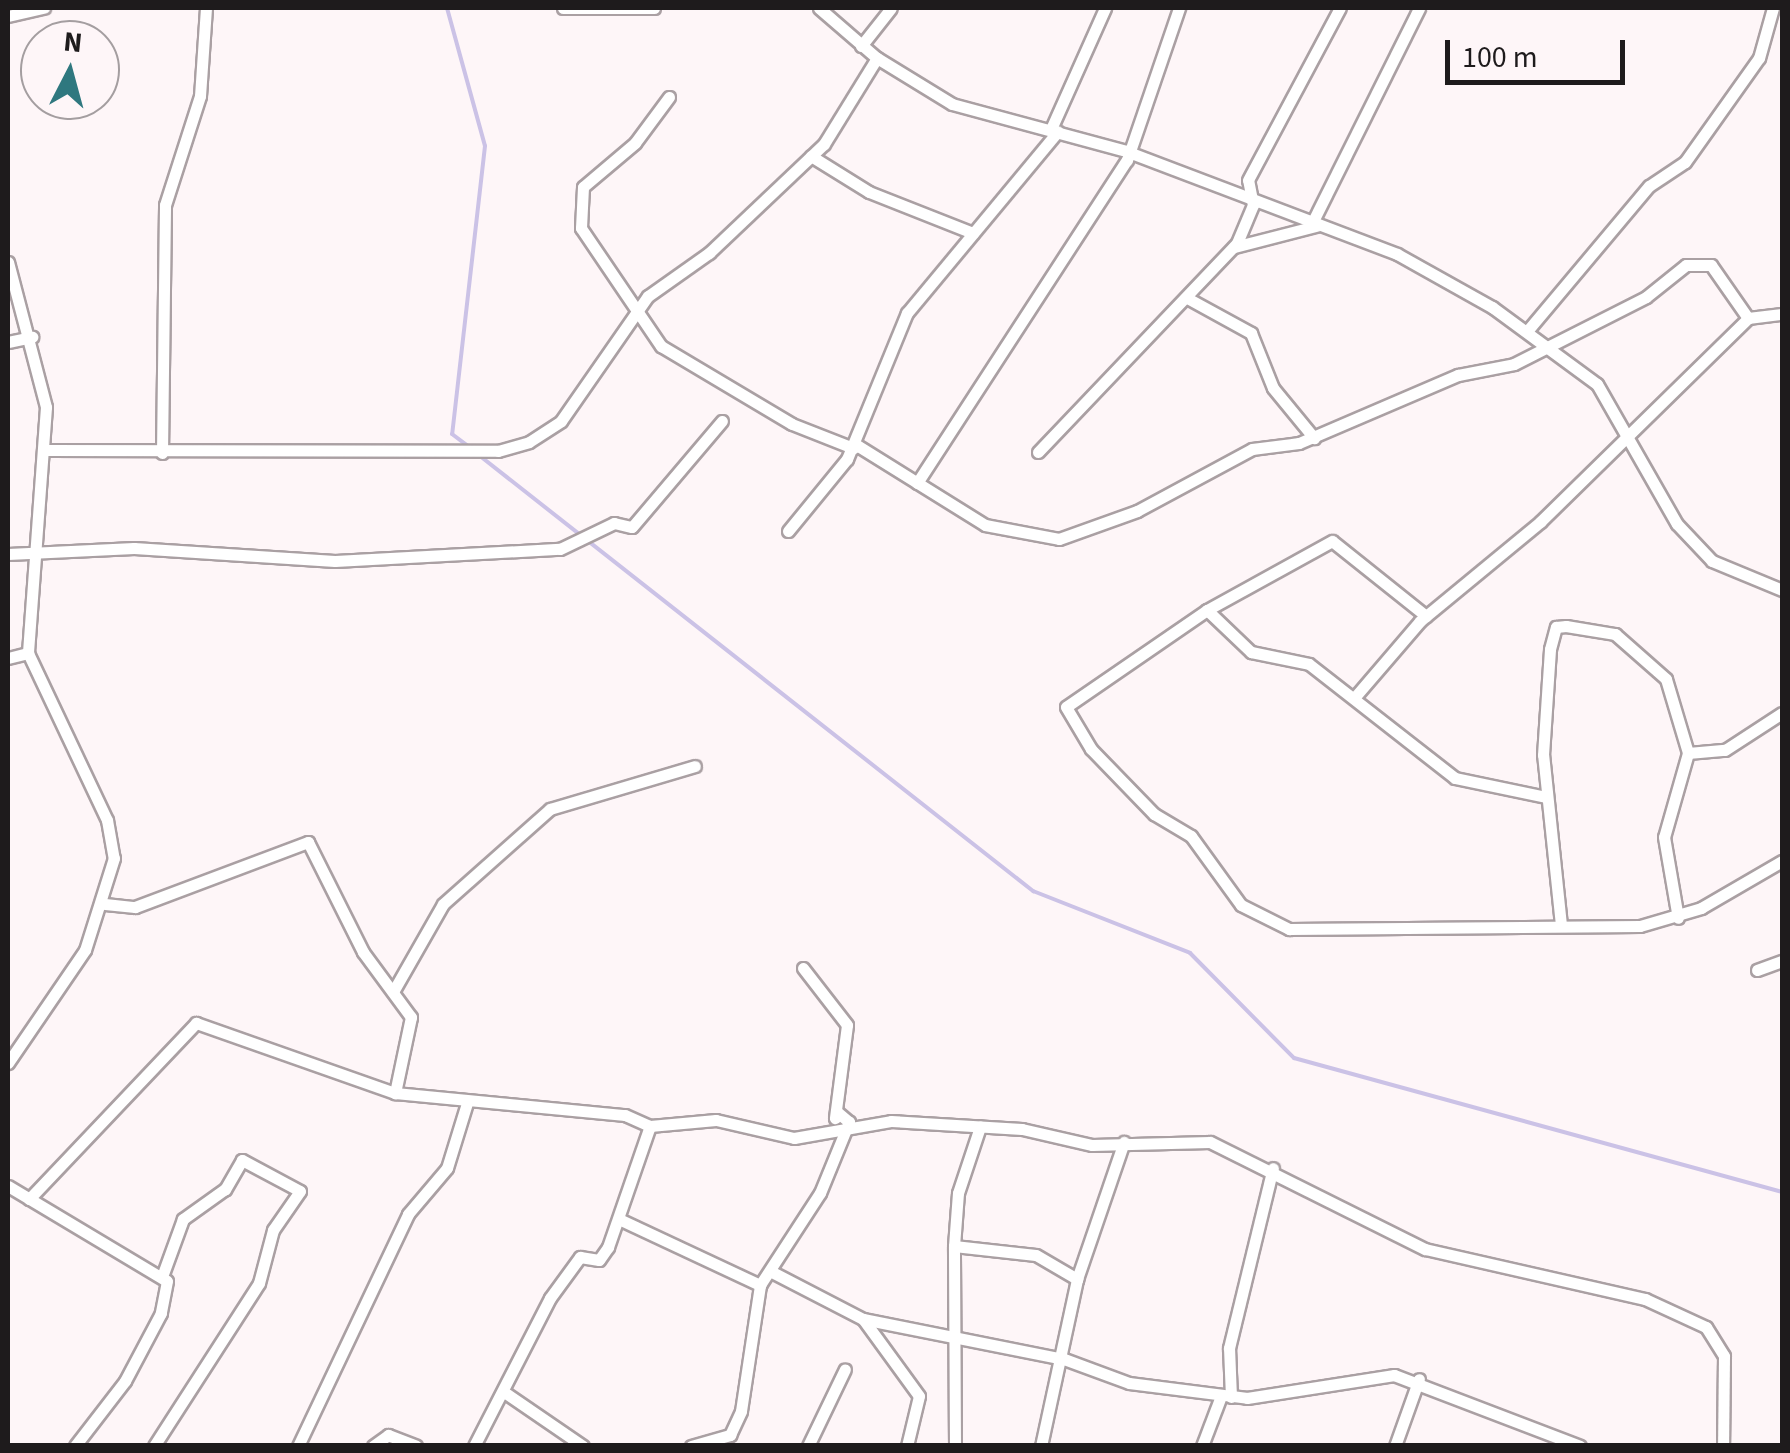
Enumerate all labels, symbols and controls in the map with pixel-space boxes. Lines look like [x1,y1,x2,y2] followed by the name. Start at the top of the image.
[20,20,120,120] north arrow
[1450,20,1630,82] scale bar
[62,21,84,63] text: N
[1462,36,1538,79] text: 100 m

